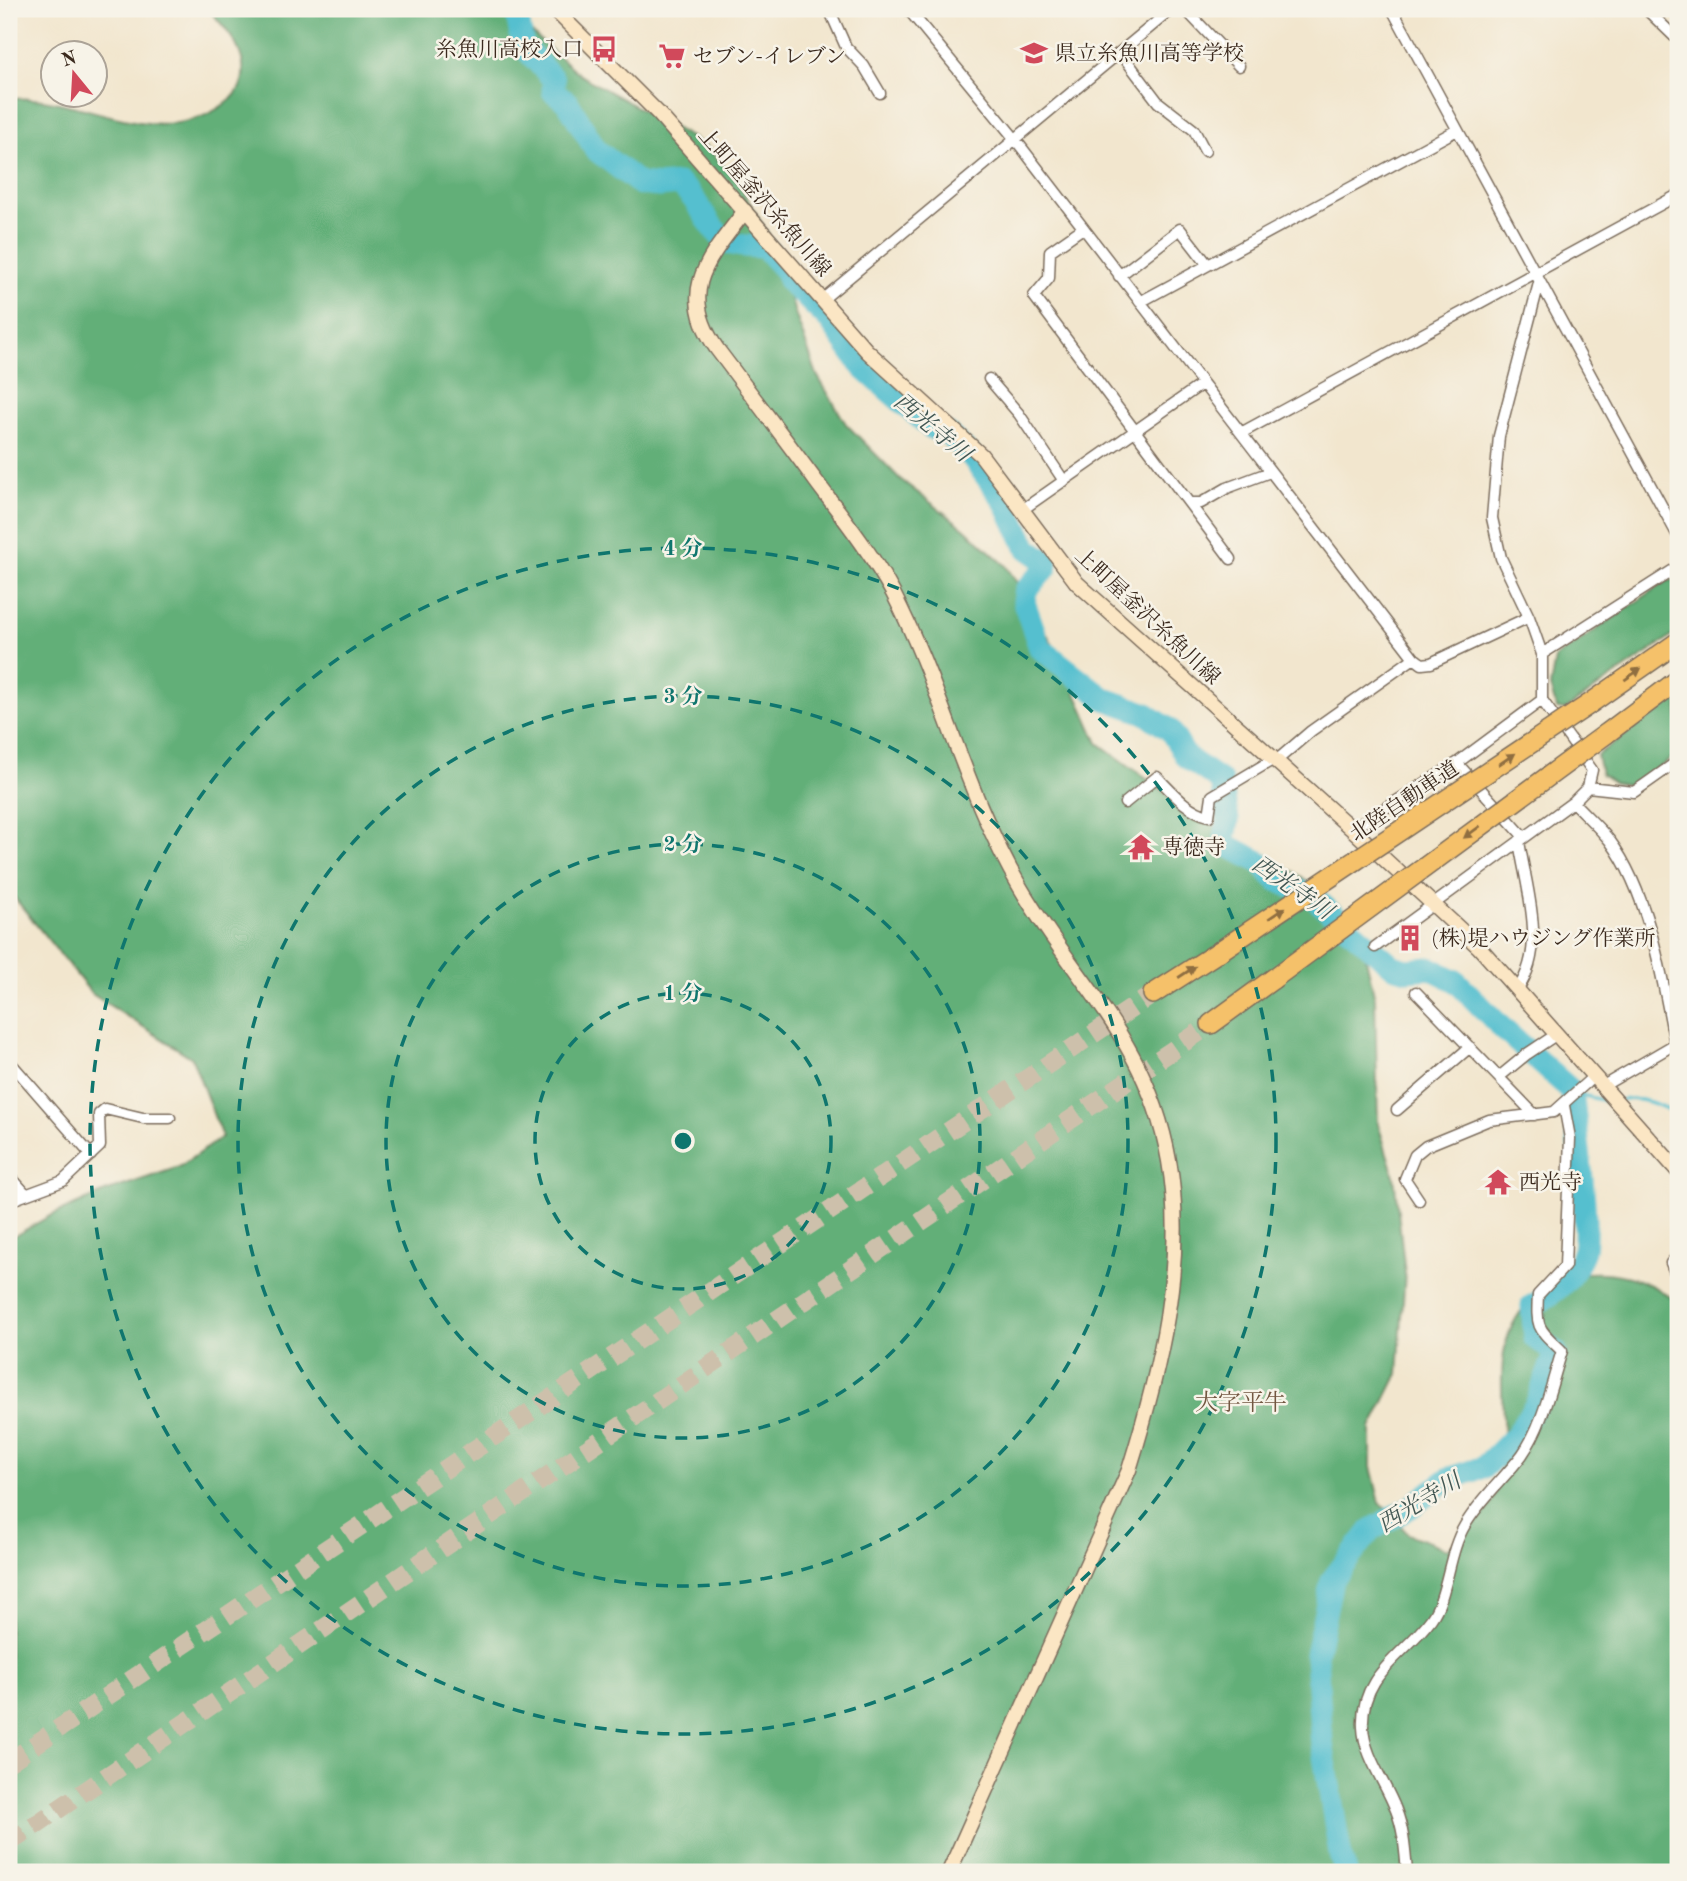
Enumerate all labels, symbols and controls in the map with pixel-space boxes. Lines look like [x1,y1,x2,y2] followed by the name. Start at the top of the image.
[589,34,619,64] bus stop icon: 糸魚川高校入口
[38,38,108,108] north arrow
[436,38,583,61] place label: 糸魚川高校入口
[1019,38,1049,68] school or university icon: 県立糸魚川高等学校
[657,41,687,71] supermarket icon: セブン-イレブン
[1055,42,1244,65] place label: 県立糸魚川高等学校
[693,45,846,68] place label: セブン-イレブン
[60,49,80,71] text: N
[694,123,835,281] street label: 上町屋釜沢糸魚川線
[889,388,978,468] water label: 西光寺川
[663,537,703,560] text: 4 分
[1071,544,1225,689] street label: 上町屋釜沢糸魚川線
[1624,667,1642,681] one-way arrow
[663,685,703,708] text: 3 分
[1497,753,1517,766] one-way arrow
[1346,757,1463,846] street label: 北陸自動車道
[1463,825,1481,839] one-way arrow
[1126,832,1156,862] temple icon: 専徳寺
[663,833,703,856] text: 2 分
[1162,836,1225,859] place label: 専徳寺
[1248,851,1340,926] water label: 西光寺川
[1268,906,1286,920] one-way arrow
[1395,923,1425,953] building icon: (株)堤ハウジング作業所
[1431,927,1656,950] place label: (株)堤ハウジング作業所
[1177,966,1196,979] one-way arrow
[663,982,703,1005] text: 1 分
[671,1129,695,1153] centre of rings
[1483,1167,1513,1197] temple icon: 西光寺
[1519,1171,1582,1194] place label: 西光寺
[1195,1390,1287,1415] district label: 大字平牛
[1373,1466,1468,1537] water label: 西光寺川

